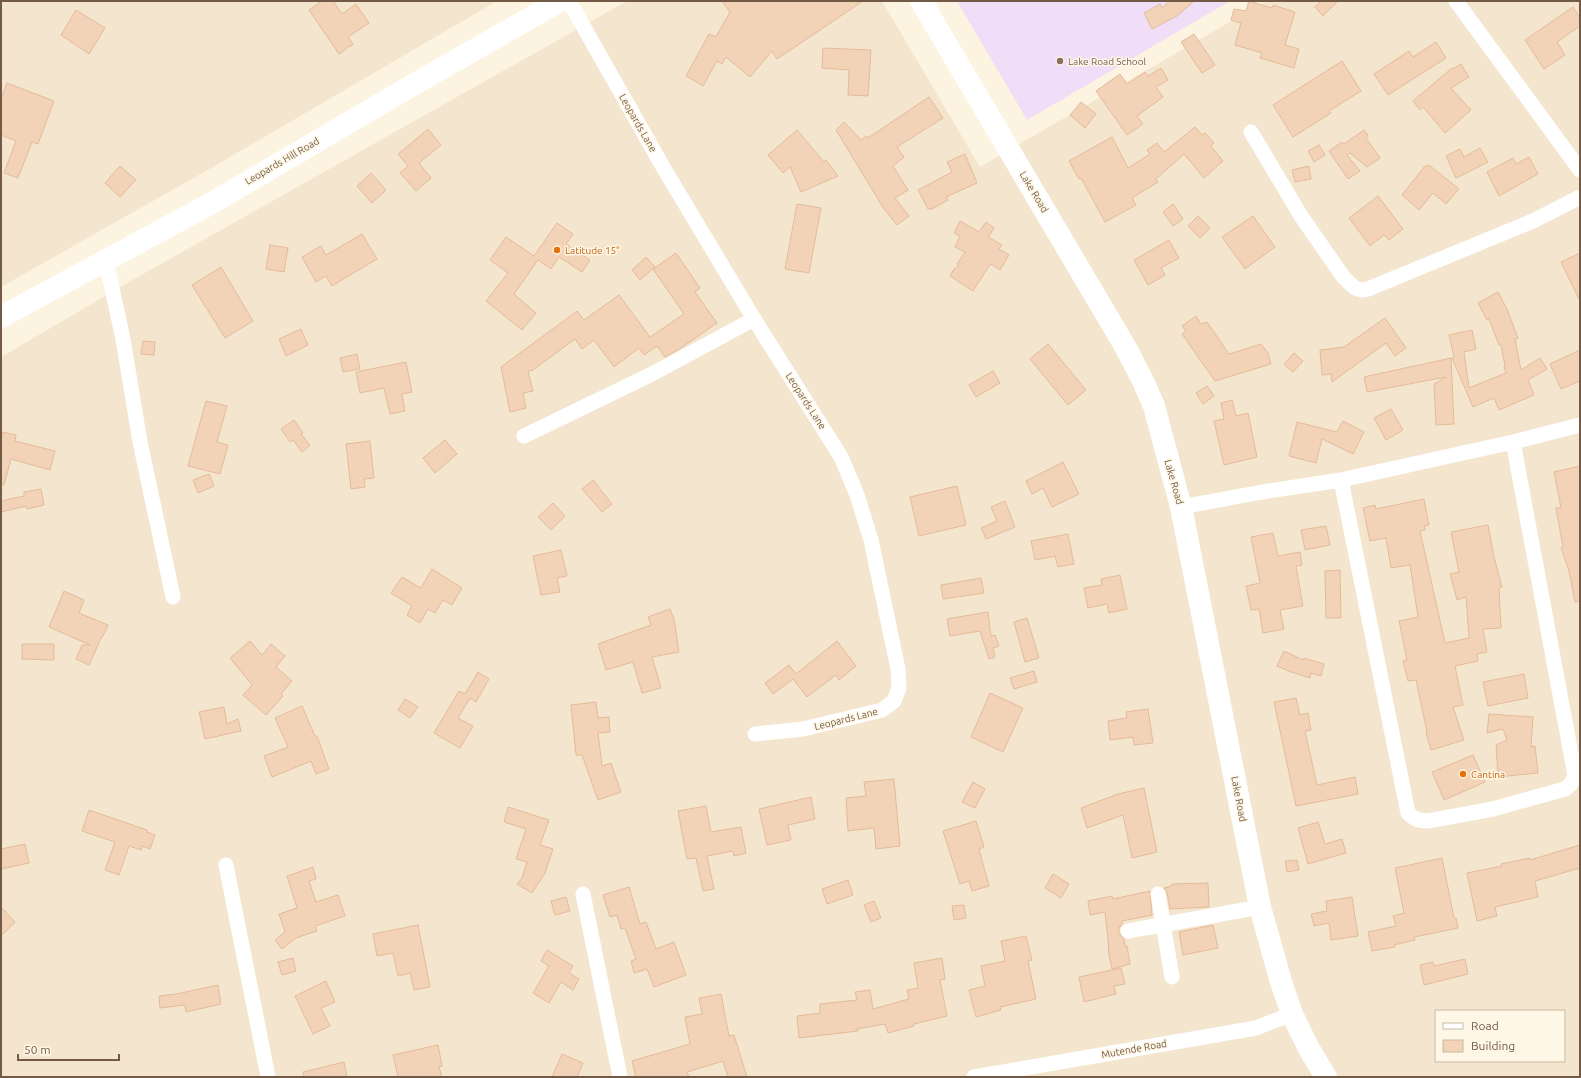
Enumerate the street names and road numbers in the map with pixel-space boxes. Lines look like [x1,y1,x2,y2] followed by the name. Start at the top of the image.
[617,92,659,154] street label: Leopards Lane
[243,135,321,187] street label: Leopards Hill Road
[1017,169,1051,215] street label: Lake Road
[784,371,828,431] street label: Leopards Lane
[1162,458,1186,506] street label: Lake Road
[813,706,879,732] street label: Leopards Lane
[1229,775,1249,823] street label: Lake Road
[1100,1038,1168,1060] street label: Mutende Road

